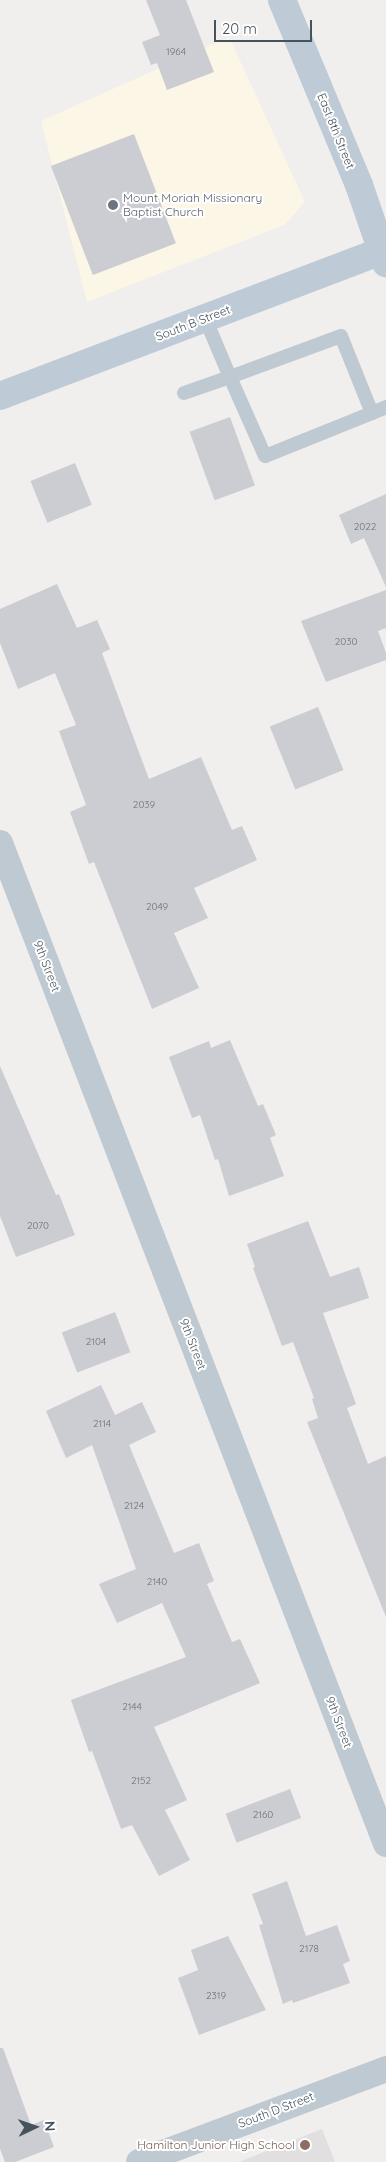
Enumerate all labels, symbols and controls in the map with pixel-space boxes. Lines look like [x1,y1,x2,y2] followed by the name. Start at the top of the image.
[216,10,314,42] scale bar
[222,19,257,38] text: 20 m
[166,46,186,58] house number: 1964
[314,91,358,171] street label: East 8th Street
[123,191,262,219] place label: Mount Moriah Missionary Baptist Church
[107,199,119,211] marker: Mount Moriah Missionary Baptist Church
[154,302,232,344] street label: South B Street
[354,521,376,533] house number: 2022
[335,636,357,648] house number: 2030
[133,799,155,811] house number: 2039
[146,901,168,913] house number: 2049
[31,938,63,994] street label: 9th Street
[27,1220,49,1232] house number: 2070
[177,1316,209,1372] street label: 9th Street
[86,1336,106,1348] house number: 2104
[93,1418,111,1430] house number: 2114
[124,1500,144,1512] house number: 2124
[147,1576,167,1588] house number: 2140
[323,1694,355,1750] street label: 9th Street
[122,1701,142,1713] house number: 2144
[131,1775,151,1787] house number: 2152
[253,1809,273,1821] house number: 2160
[299,1943,319,1955] house number: 2178
[206,1990,226,2002] house number: 2319
[236,2089,316,2131] street label: South D Street
[10,2102,60,2152] north arrow
[41,2121,59,2132] text: N
[137,2138,295,2152] place label: Hamilton Junior High School
[299,2139,311,2151] marker: Hamilton Junior High School

